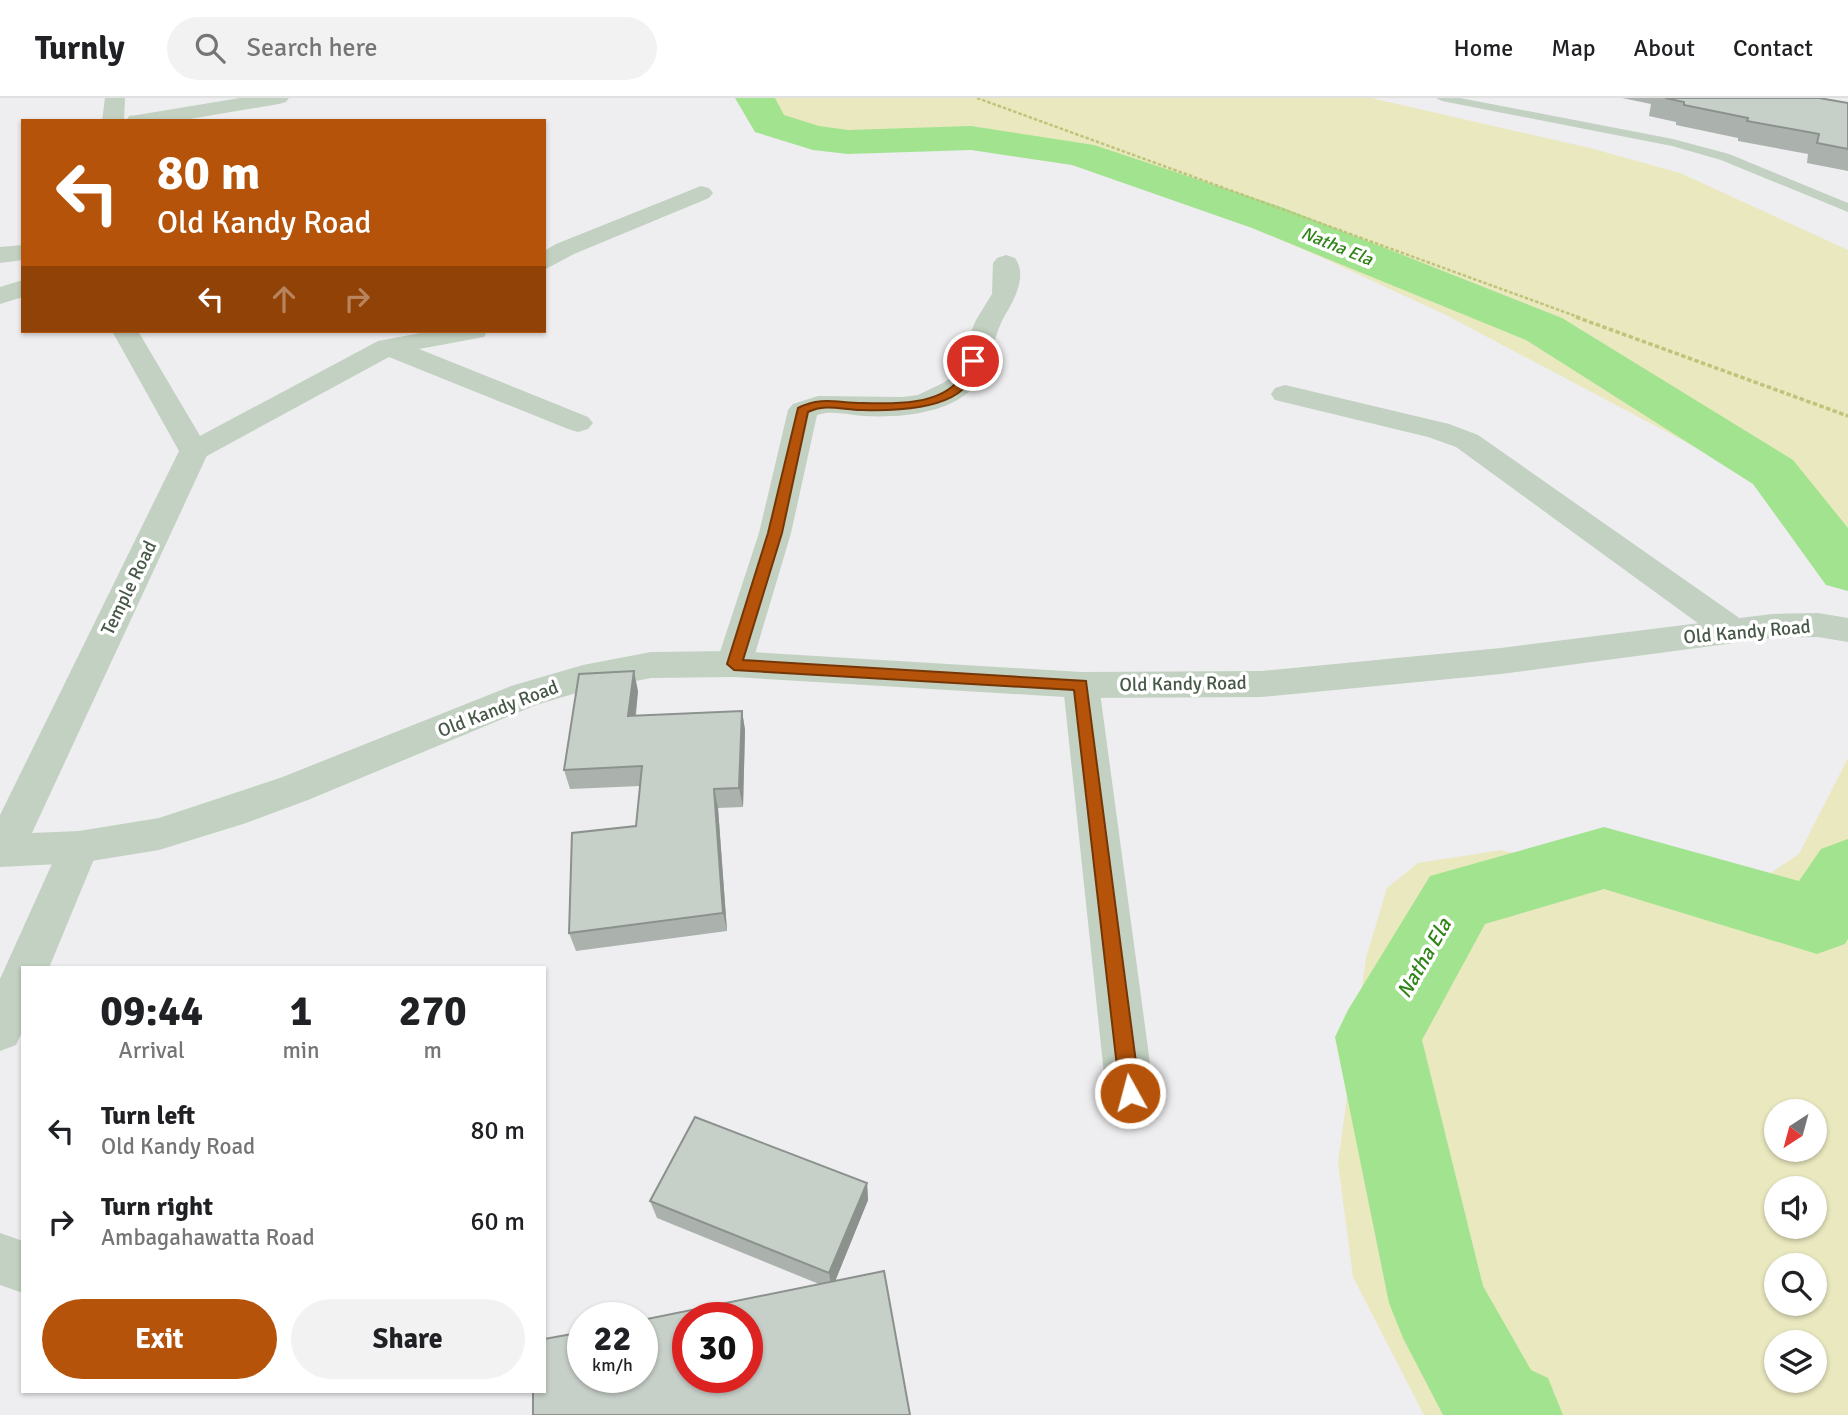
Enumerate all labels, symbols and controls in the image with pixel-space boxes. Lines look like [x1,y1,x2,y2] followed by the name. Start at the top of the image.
[167,17,657,80] search box
[35,28,125,69] text: Turnly
[191,29,229,67] icon: search
[247,32,378,64] text: Search here
[1453,33,1513,63] text: Home
[1551,33,1596,63] text: Map
[1634,33,1695,63] text: About
[1733,33,1813,63] text: Contact
[157,143,260,203] text: 80 m
[42,147,133,238] icon: left
[157,203,371,242] text: Old Kandy Road
[1298,222,1377,271] water label: Natha Ela
[192,280,230,318] icon: left
[265,280,303,318] icon: ahead
[338,280,376,318] icon: right
[943,331,1003,391] pin
[954,342,992,380] icon: arrive
[96,537,162,639] street label: Temple Road
[1683,614,1811,650] street label: Old Kandy Road
[1119,671,1247,697] street label: Old Kandy Road
[434,675,562,743] street label: Old Kandy Road
[1391,912,1458,1002] water label: Natha Ela
[100,986,203,1037] text: 09:44
[290,986,312,1037] text: 1
[399,986,467,1037] text: 270
[119,1036,185,1065] text: Arrival
[282,1036,320,1065] text: min
[424,1036,442,1065] text: m
[1093,1056,1167,1130] position arrow
[1764,1099,1827,1162] north arrow
[1764,1099,1827,1393] map controls
[101,1100,195,1132] text: Turn left
[42,1112,80,1150] icon: left
[470,1115,525,1147] text: 80 m
[101,1132,255,1161] text: Old Kandy Road
[1764,1176,1827,1239] button: sound
[101,1191,213,1223] text: Turn right
[42,1203,80,1241] icon: right
[470,1206,525,1238] text: 60 m
[101,1223,315,1252] text: Ambagahawatta Road
[1764,1253,1827,1316] button: search
[42,1299,277,1379] button: Exit
[291,1299,525,1379] button: Share
[672,1302,763,1393] speed limit sign: 30
[594,1317,631,1360] text: 22
[1764,1330,1827,1393] button: layers
[592,1354,633,1376] text: km/h

